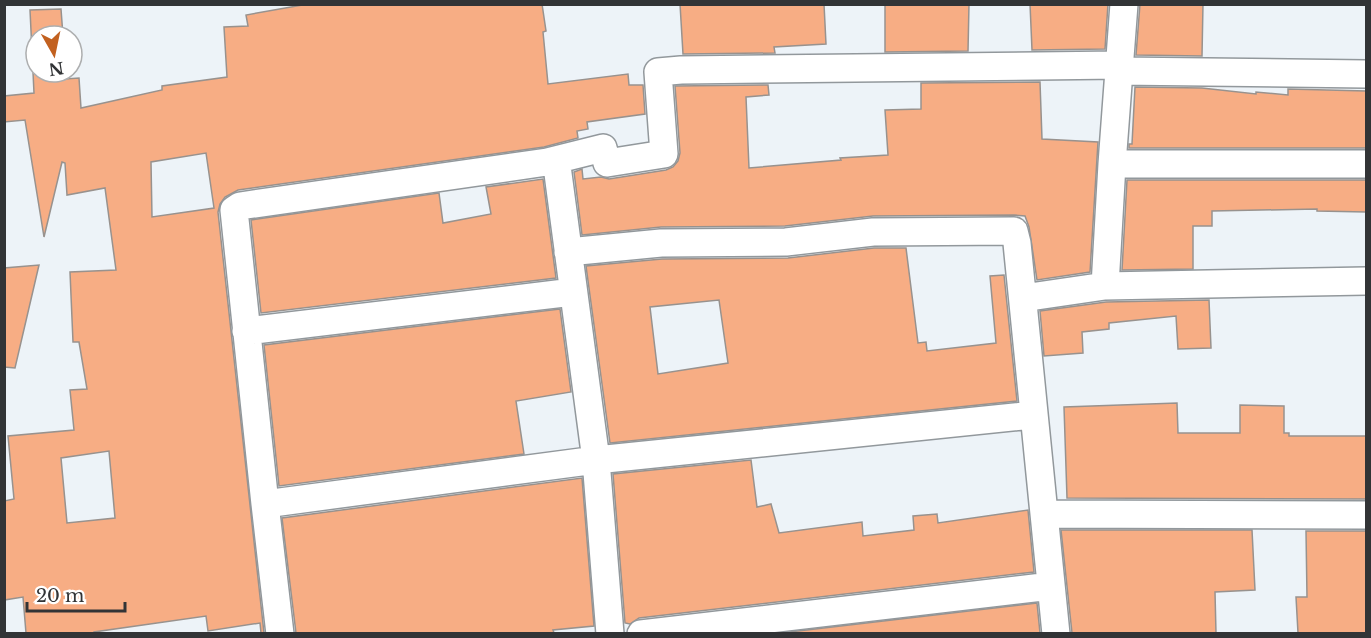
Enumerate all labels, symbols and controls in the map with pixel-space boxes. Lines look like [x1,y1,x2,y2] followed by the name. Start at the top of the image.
[24,24,84,84] north arrow
[47,58,65,80] text: N
[27,575,124,613] scale bar
[36,585,84,607] text: 20 m

